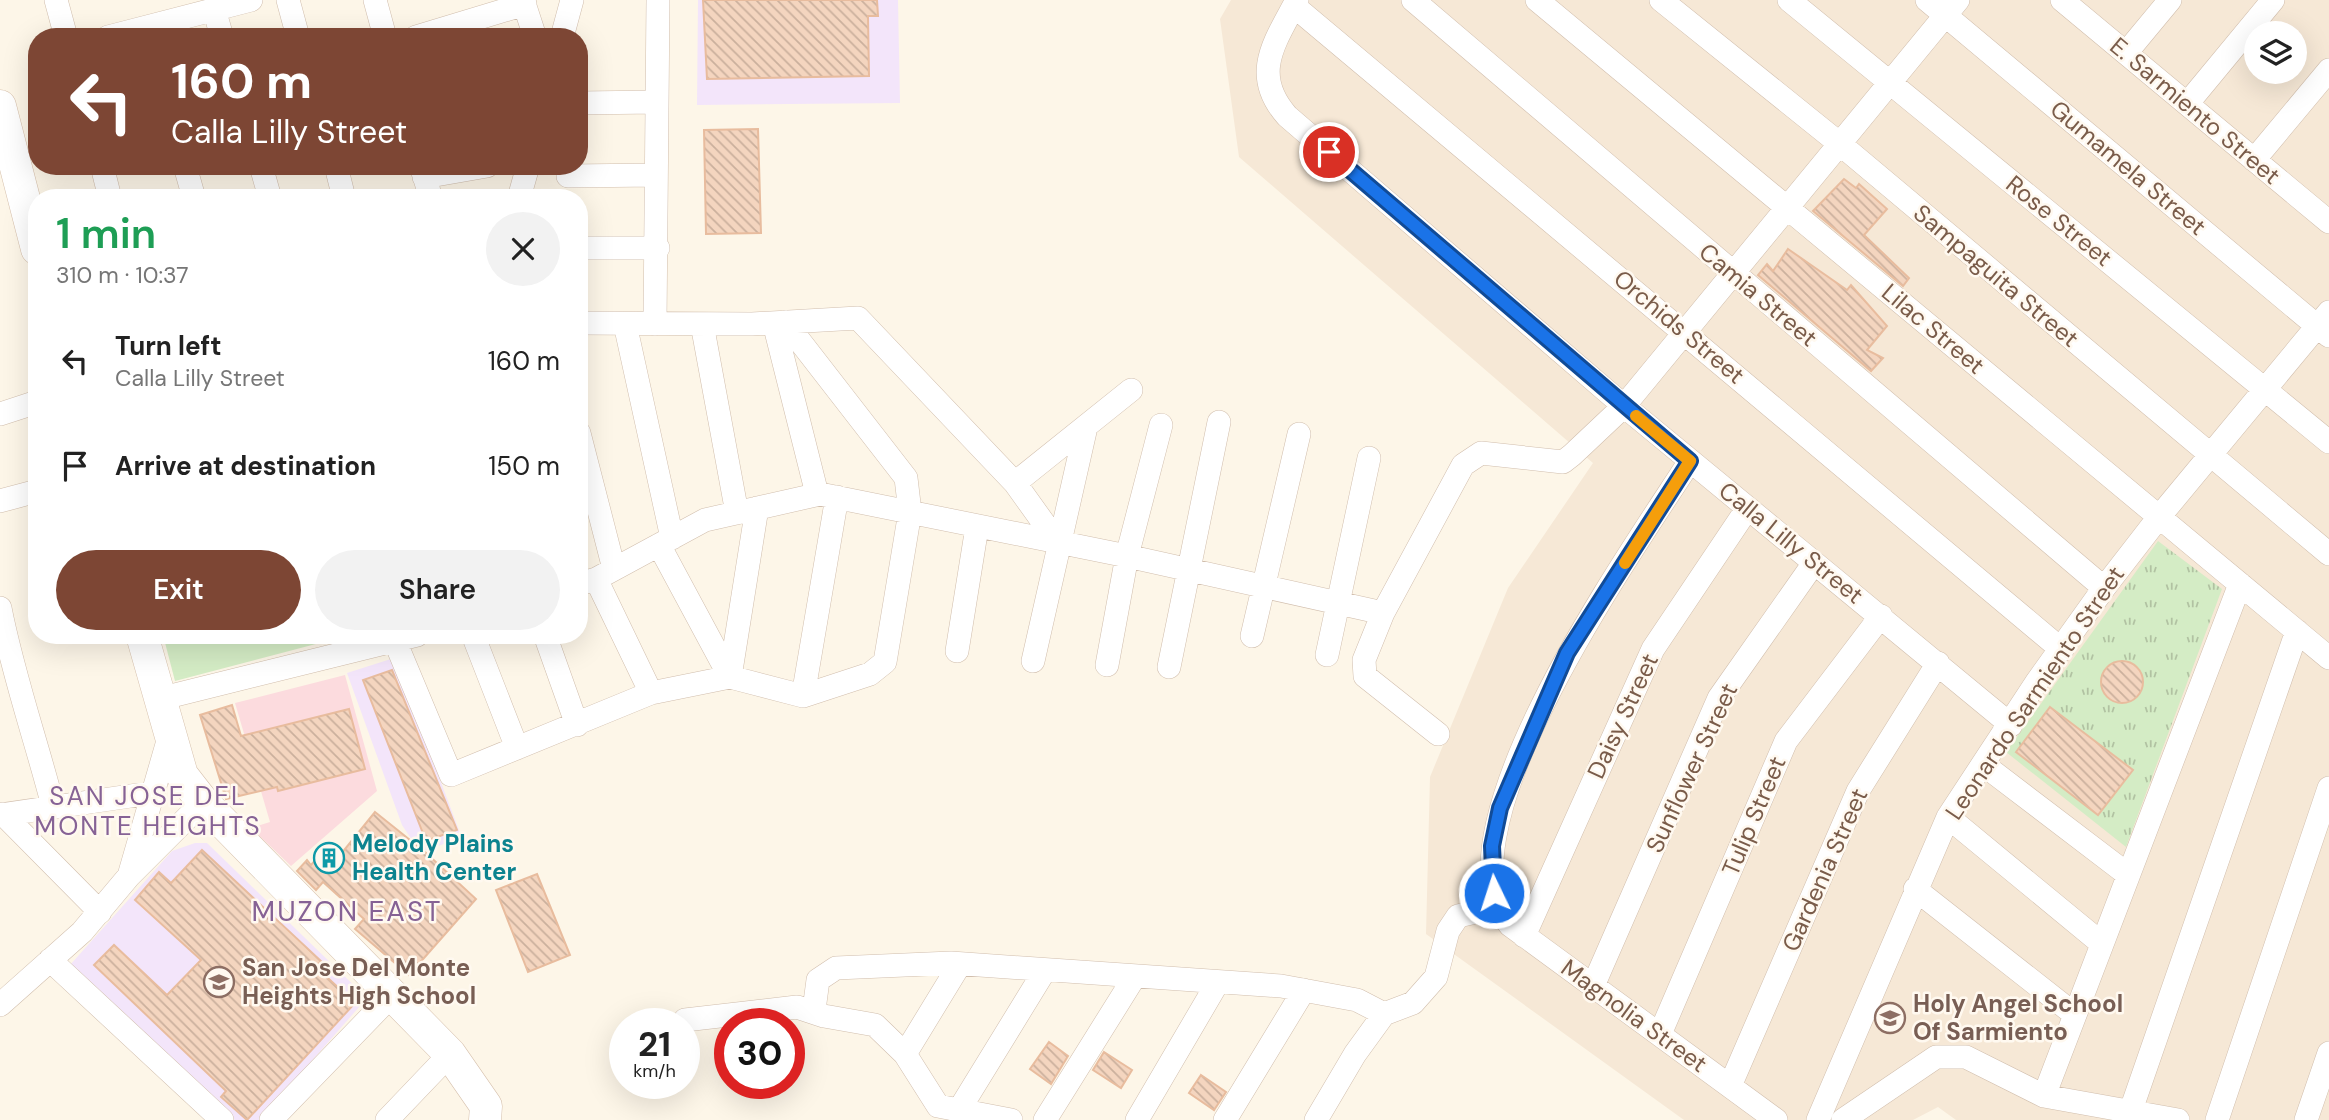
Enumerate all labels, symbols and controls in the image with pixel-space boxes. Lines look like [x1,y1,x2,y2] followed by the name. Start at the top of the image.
[2244,21,2307,84] map controls
[2244,21,2307,84] button: layers
[2104,30,2287,191] street label: E. Sarmiento Street
[171,49,312,113] text: 160 m
[56,56,147,147] icon: left
[2044,93,2213,242] street label: Gumamela Street
[171,111,407,153] text: Calla Lilly Street
[1299,122,1359,182] pin
[1310,133,1348,171] icon: arrive
[2000,168,2119,273] street label: Rose Street
[1907,197,2085,354] street label: Sampaguita Street
[56,206,156,261] text: 1 min
[486,212,560,286] button: close
[1693,236,1824,353] street label: Camia Street
[56,260,189,290] text: 310 m · 10:37
[1607,263,1751,390] street label: Orchids Street
[1875,277,1991,381] street label: Lilac Street
[115,329,222,363] text: Turn left
[56,342,94,380] icon: left
[488,344,560,378] text: 160 m
[115,363,285,393] text: Calla Lilly Street
[56,447,94,485] icon: arrive
[115,449,376,483] text: Arrive at destination
[488,449,560,483] text: 150 m
[1713,475,1870,610] street label: Calla Lilly Street
[56,550,301,630] button: Exit
[315,550,560,630] button: Share
[1938,560,2131,825] street label: Leonardo Sarmiento Street
[1580,648,1665,783] street label: Daisy Street
[1639,678,1744,858] street label: Sunflower Street
[1715,751,1793,880] street label: Tulip Street
[34,779,262,843] district label: SAN JOSE DEL MONTE HEIGHTS
[1775,783,1874,956] street label: Gardenia Street
[352,828,516,887] place label: Melody Plains Health Center
[312,841,346,875] building icon: Melody Plains Health Center
[1457,856,1531,930] position arrow
[252,893,442,930] district label: MUZON EAST
[242,952,476,1011] place label: San Jose Del Monte Heights High School
[1555,952,1713,1079] street label: Magnolia Street
[202,965,236,999] school or university icon: San Jose Del Monte Heights High School
[1913,988,2123,1047] place label: Holy Angel School Of Sarmiento
[1873,1001,1907,1035] school or university icon: Holy Angel School Of Sarmiento
[714,1008,805,1099] speed limit sign: 30
[638,1021,671,1067] text: 21
[633,1059,676,1083] text: km/h

